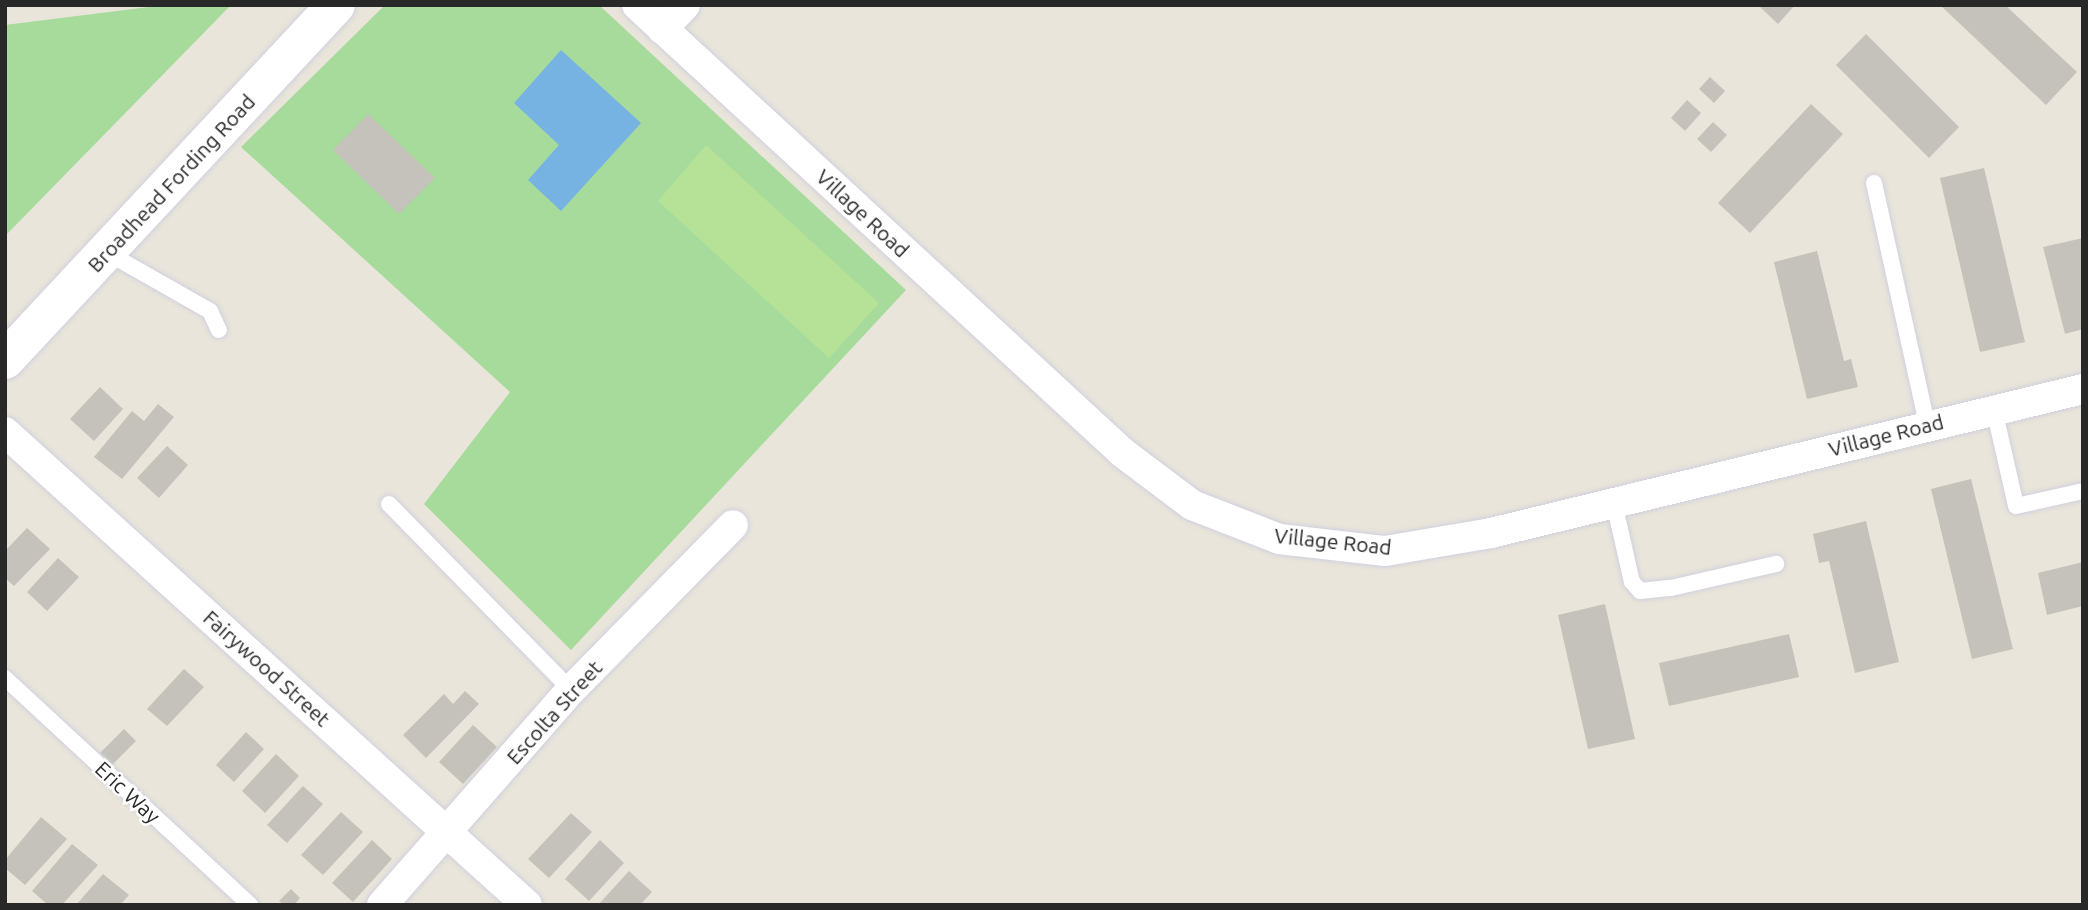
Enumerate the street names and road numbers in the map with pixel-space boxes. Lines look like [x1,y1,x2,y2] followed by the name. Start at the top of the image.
[82,89,260,277] street label: Broadhead Fording Road
[811,164,915,262] street label: Village Road
[1826,409,1946,461] street label: Village Road
[1273,522,1393,560] street label: Village Road
[199,605,335,731] street label: Fairywood Street
[501,655,607,769] street label: Escolta Street
[90,756,166,828] street label: Eric Way

